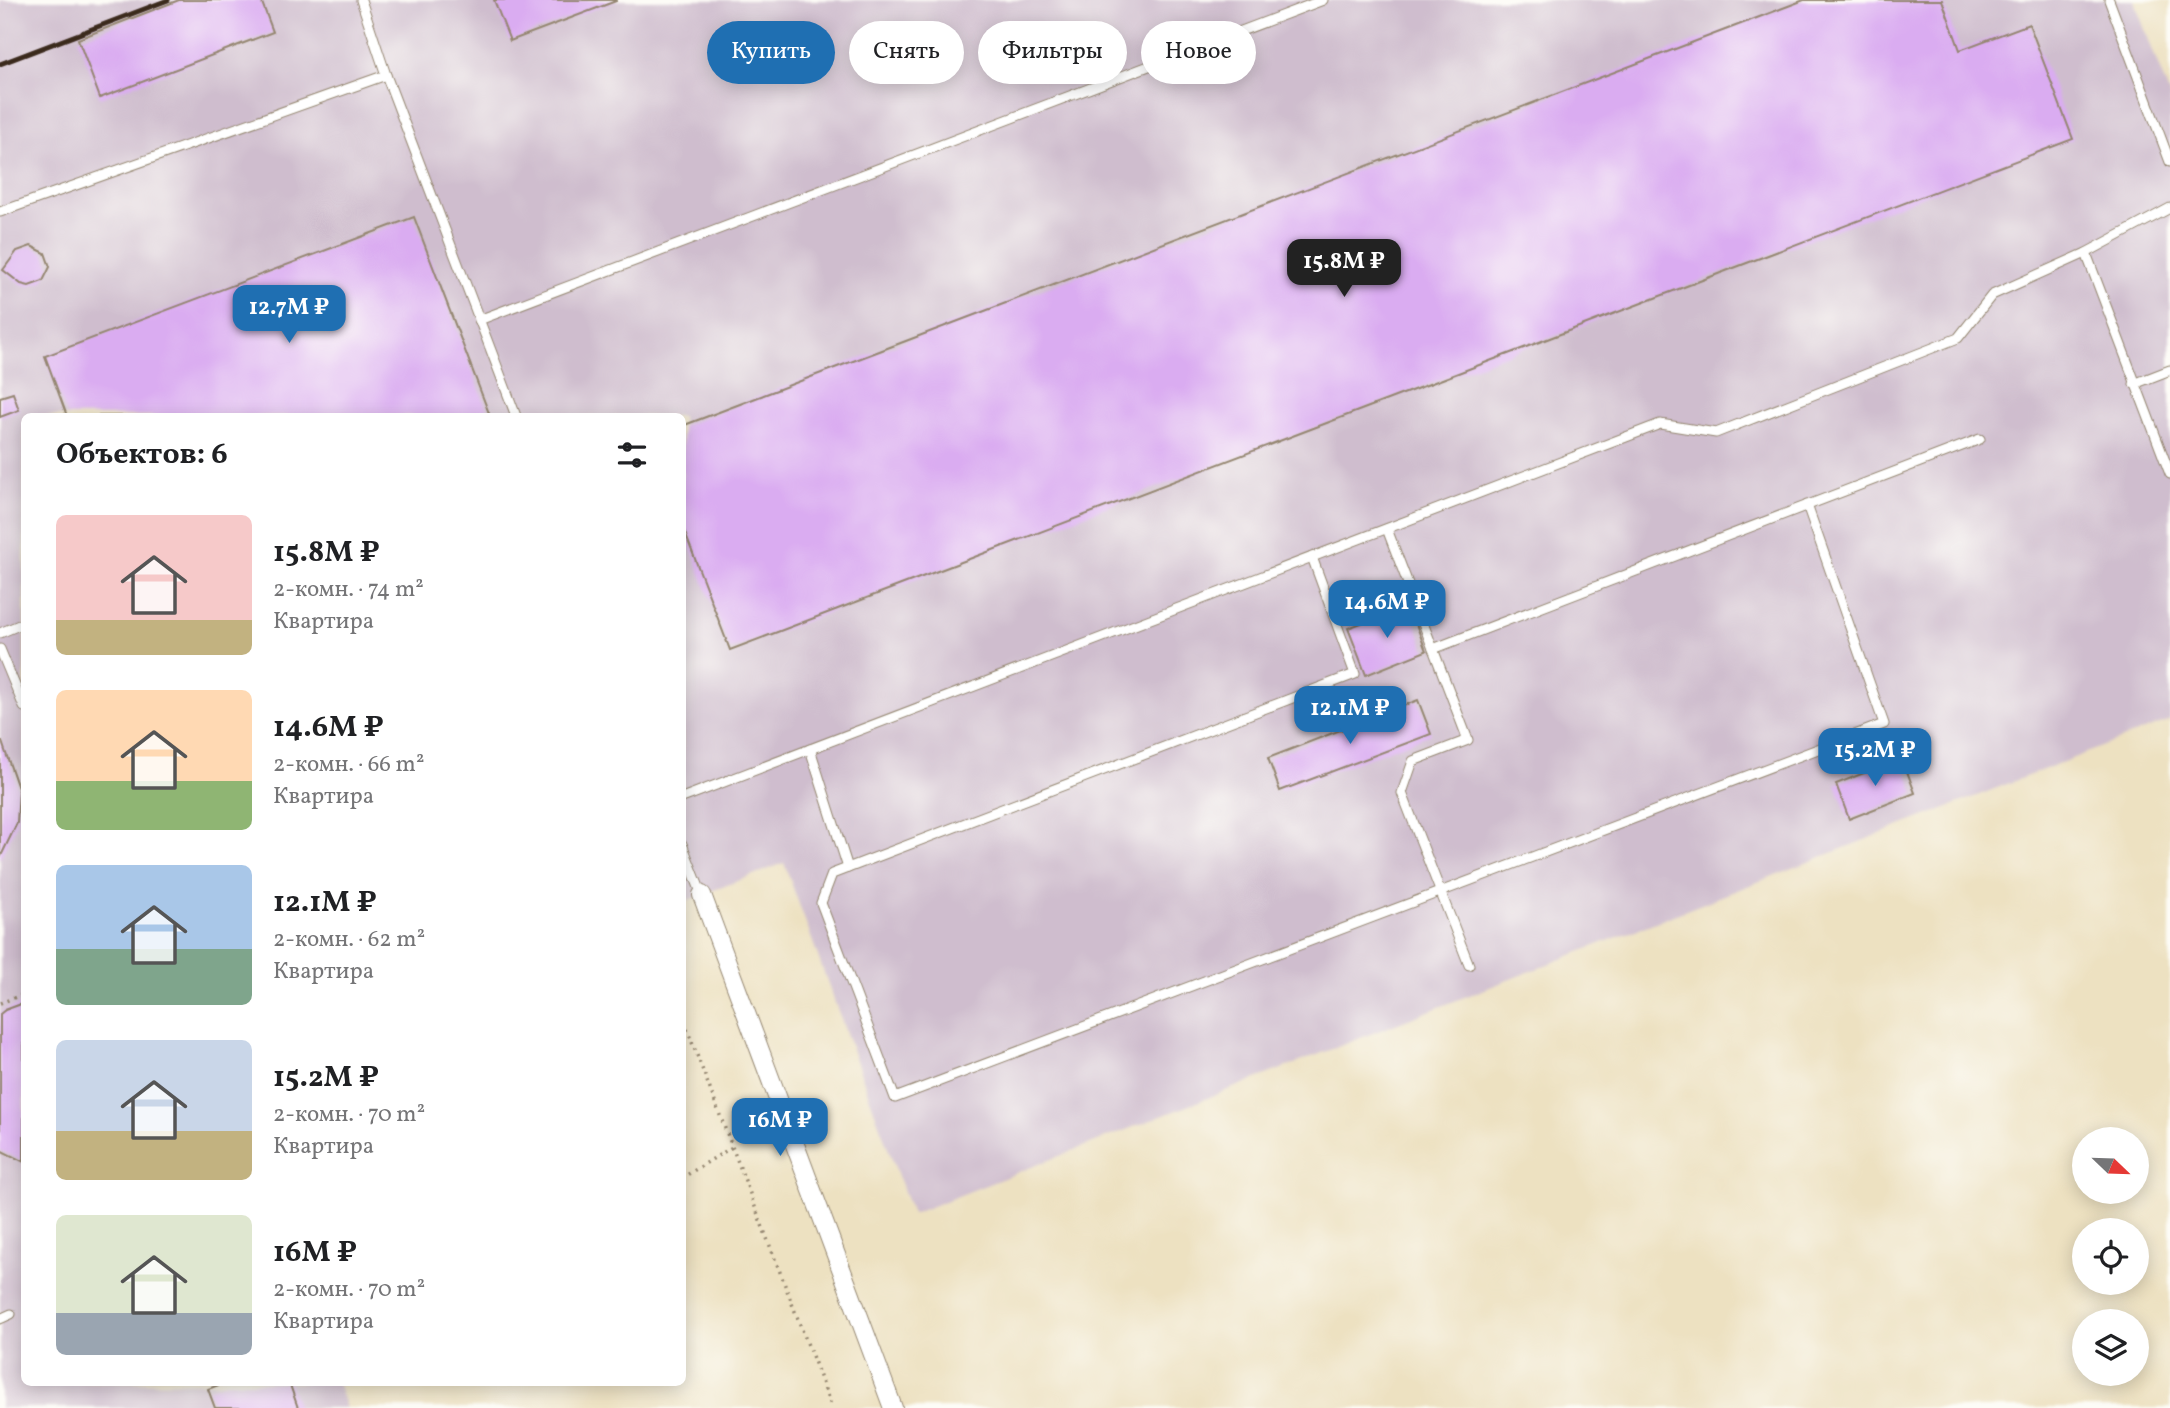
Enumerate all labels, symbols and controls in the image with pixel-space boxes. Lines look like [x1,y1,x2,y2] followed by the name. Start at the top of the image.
[707,21,835,84] chip: Купить
[849,21,964,84] chip: Снять
[978,21,1127,84] chip: Фильтры
[1141,21,1256,84] chip: Новое
[1279,240,1409,299] pin: 15.8M ₽
[1303,246,1385,278] text: 15.8M ₽
[224,286,354,345] pin: 12.7M ₽
[249,292,329,324] text: 12.7M ₽
[56,434,228,476] text: Объектов: 6
[613,436,651,474] icon: filters
[273,532,380,574] text: 15.8M ₽
[112,543,196,627] icon: home
[273,574,424,606] text: 2-комн. · 74 m²
[1322,580,1452,640] pin: 14.6M ₽
[1345,587,1429,619] text: 14.6M ₽
[273,606,374,638] text: Квартира
[1285,686,1415,746] pin: 12.1M ₽
[1310,693,1390,725] text: 12.1M ₽
[273,707,384,749] text: 14.6M ₽
[112,718,196,802] icon: home
[1810,728,1940,788] pin: 15.2M ₽
[1834,735,1916,767] text: 15.2M ₽
[273,749,424,781] text: 2-комн. · 66 m²
[273,781,374,813] text: Квартира
[273,882,377,924] text: 12.1M ₽
[112,893,196,977] icon: home
[273,924,425,956] text: 2-комн. · 62 m²
[273,956,374,988] text: Квартира
[273,1057,379,1099] text: 15.2M ₽
[112,1068,196,1152] icon: home
[731,1098,829,1158] pin: 16M ₽
[273,1099,425,1131] text: 2-комн. · 70 m²
[748,1105,812,1137] text: 16M ₽
[2072,1127,2149,1204] north arrow
[2072,1127,2149,1386] map controls
[273,1131,374,1163] text: Квартира
[2072,1218,2149,1295] button: locate
[273,1232,357,1274] text: 16M ₽
[112,1243,196,1327] icon: home
[273,1274,425,1306] text: 2-комн. · 70 m²
[273,1306,374,1338] text: Квартира
[2072,1309,2149,1386] button: layers

